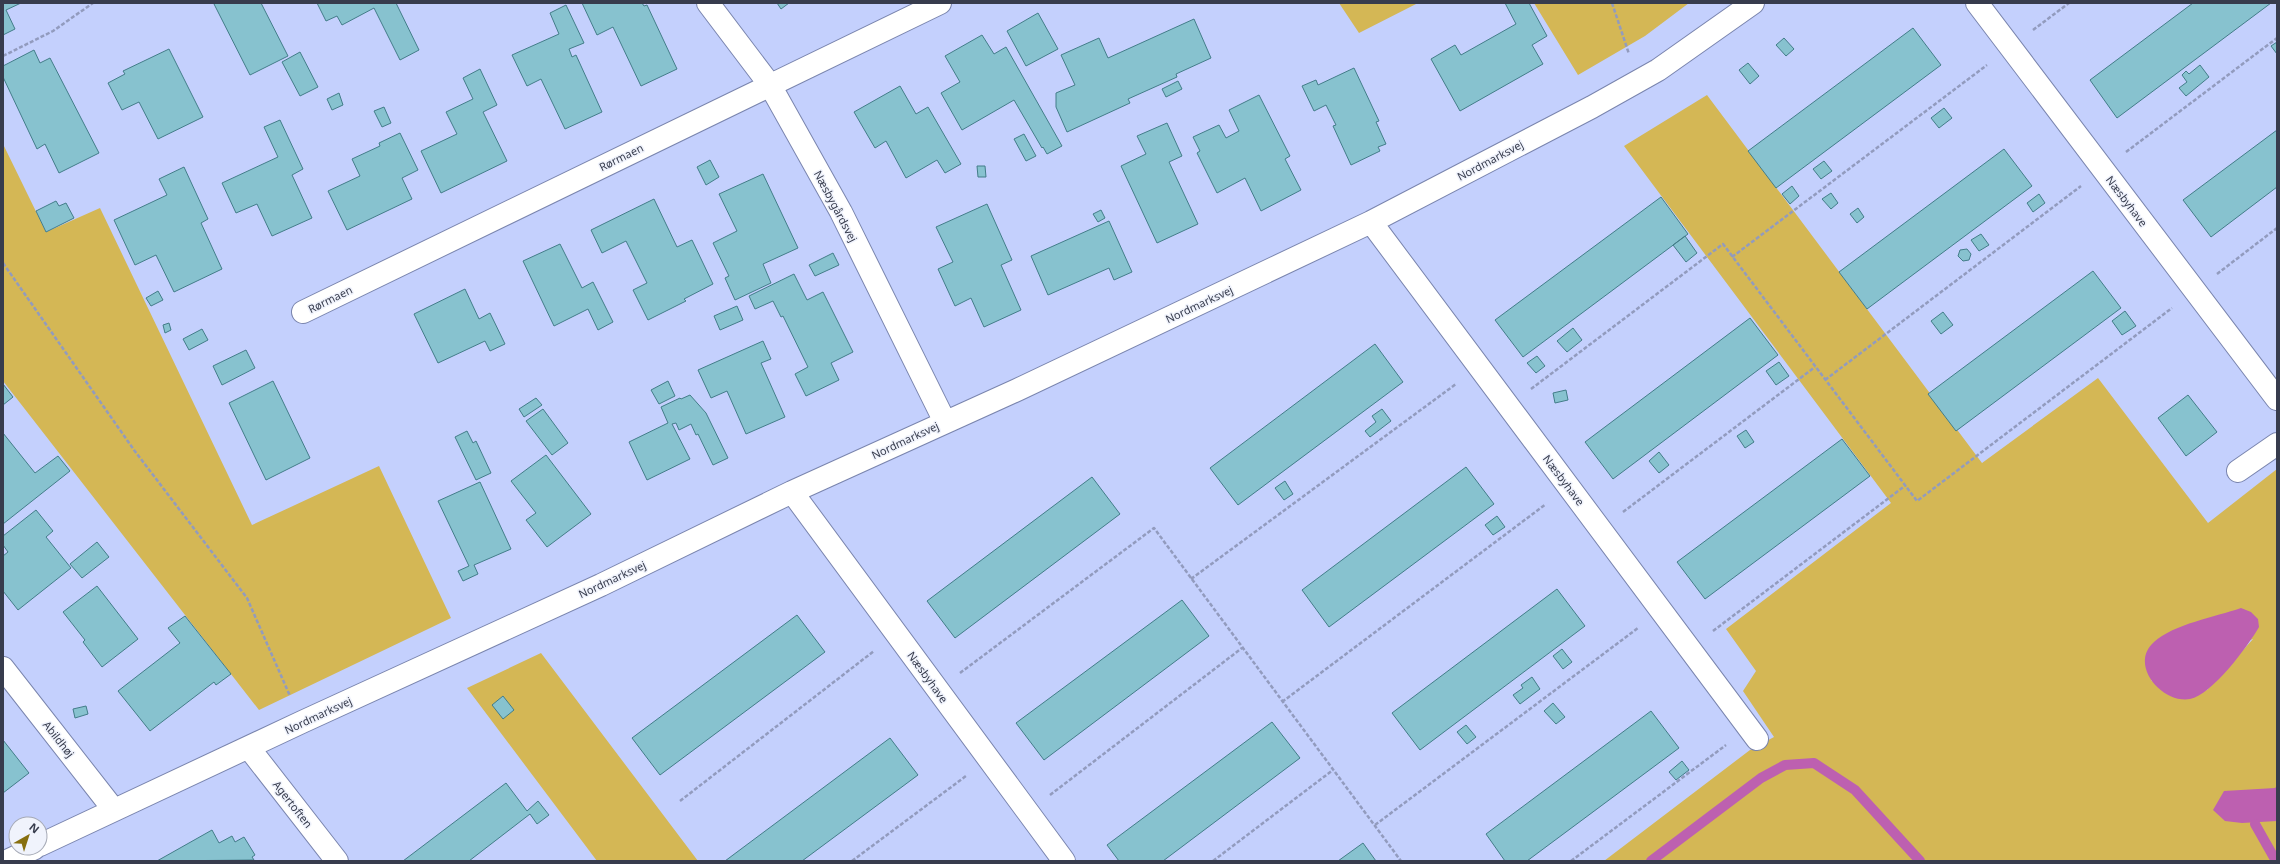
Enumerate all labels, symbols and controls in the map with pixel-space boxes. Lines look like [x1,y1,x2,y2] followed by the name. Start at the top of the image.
[1454,136,1526,184] street label: Nordmarksvej
[596,140,646,174] street label: Rørmaen
[811,168,861,244] street label: Næsbygårdsvej
[2103,173,2151,229] street label: Næsbyhave
[305,282,355,316] street label: Rørmaen
[1163,282,1235,326] street label: Nordmarksvej
[869,418,941,462] street label: Nordmarksvej
[1540,452,1588,508] street label: Næsbyhave
[576,557,648,601] street label: Nordmarksvej
[904,648,952,706] street label: Næsbyhave
[282,693,354,737] street label: Nordmarksvej
[40,718,78,760] street label: Abildhøj
[270,777,316,831] street label: Agertoften
[8,816,48,856] north arrow
[26,819,43,836] text: N

